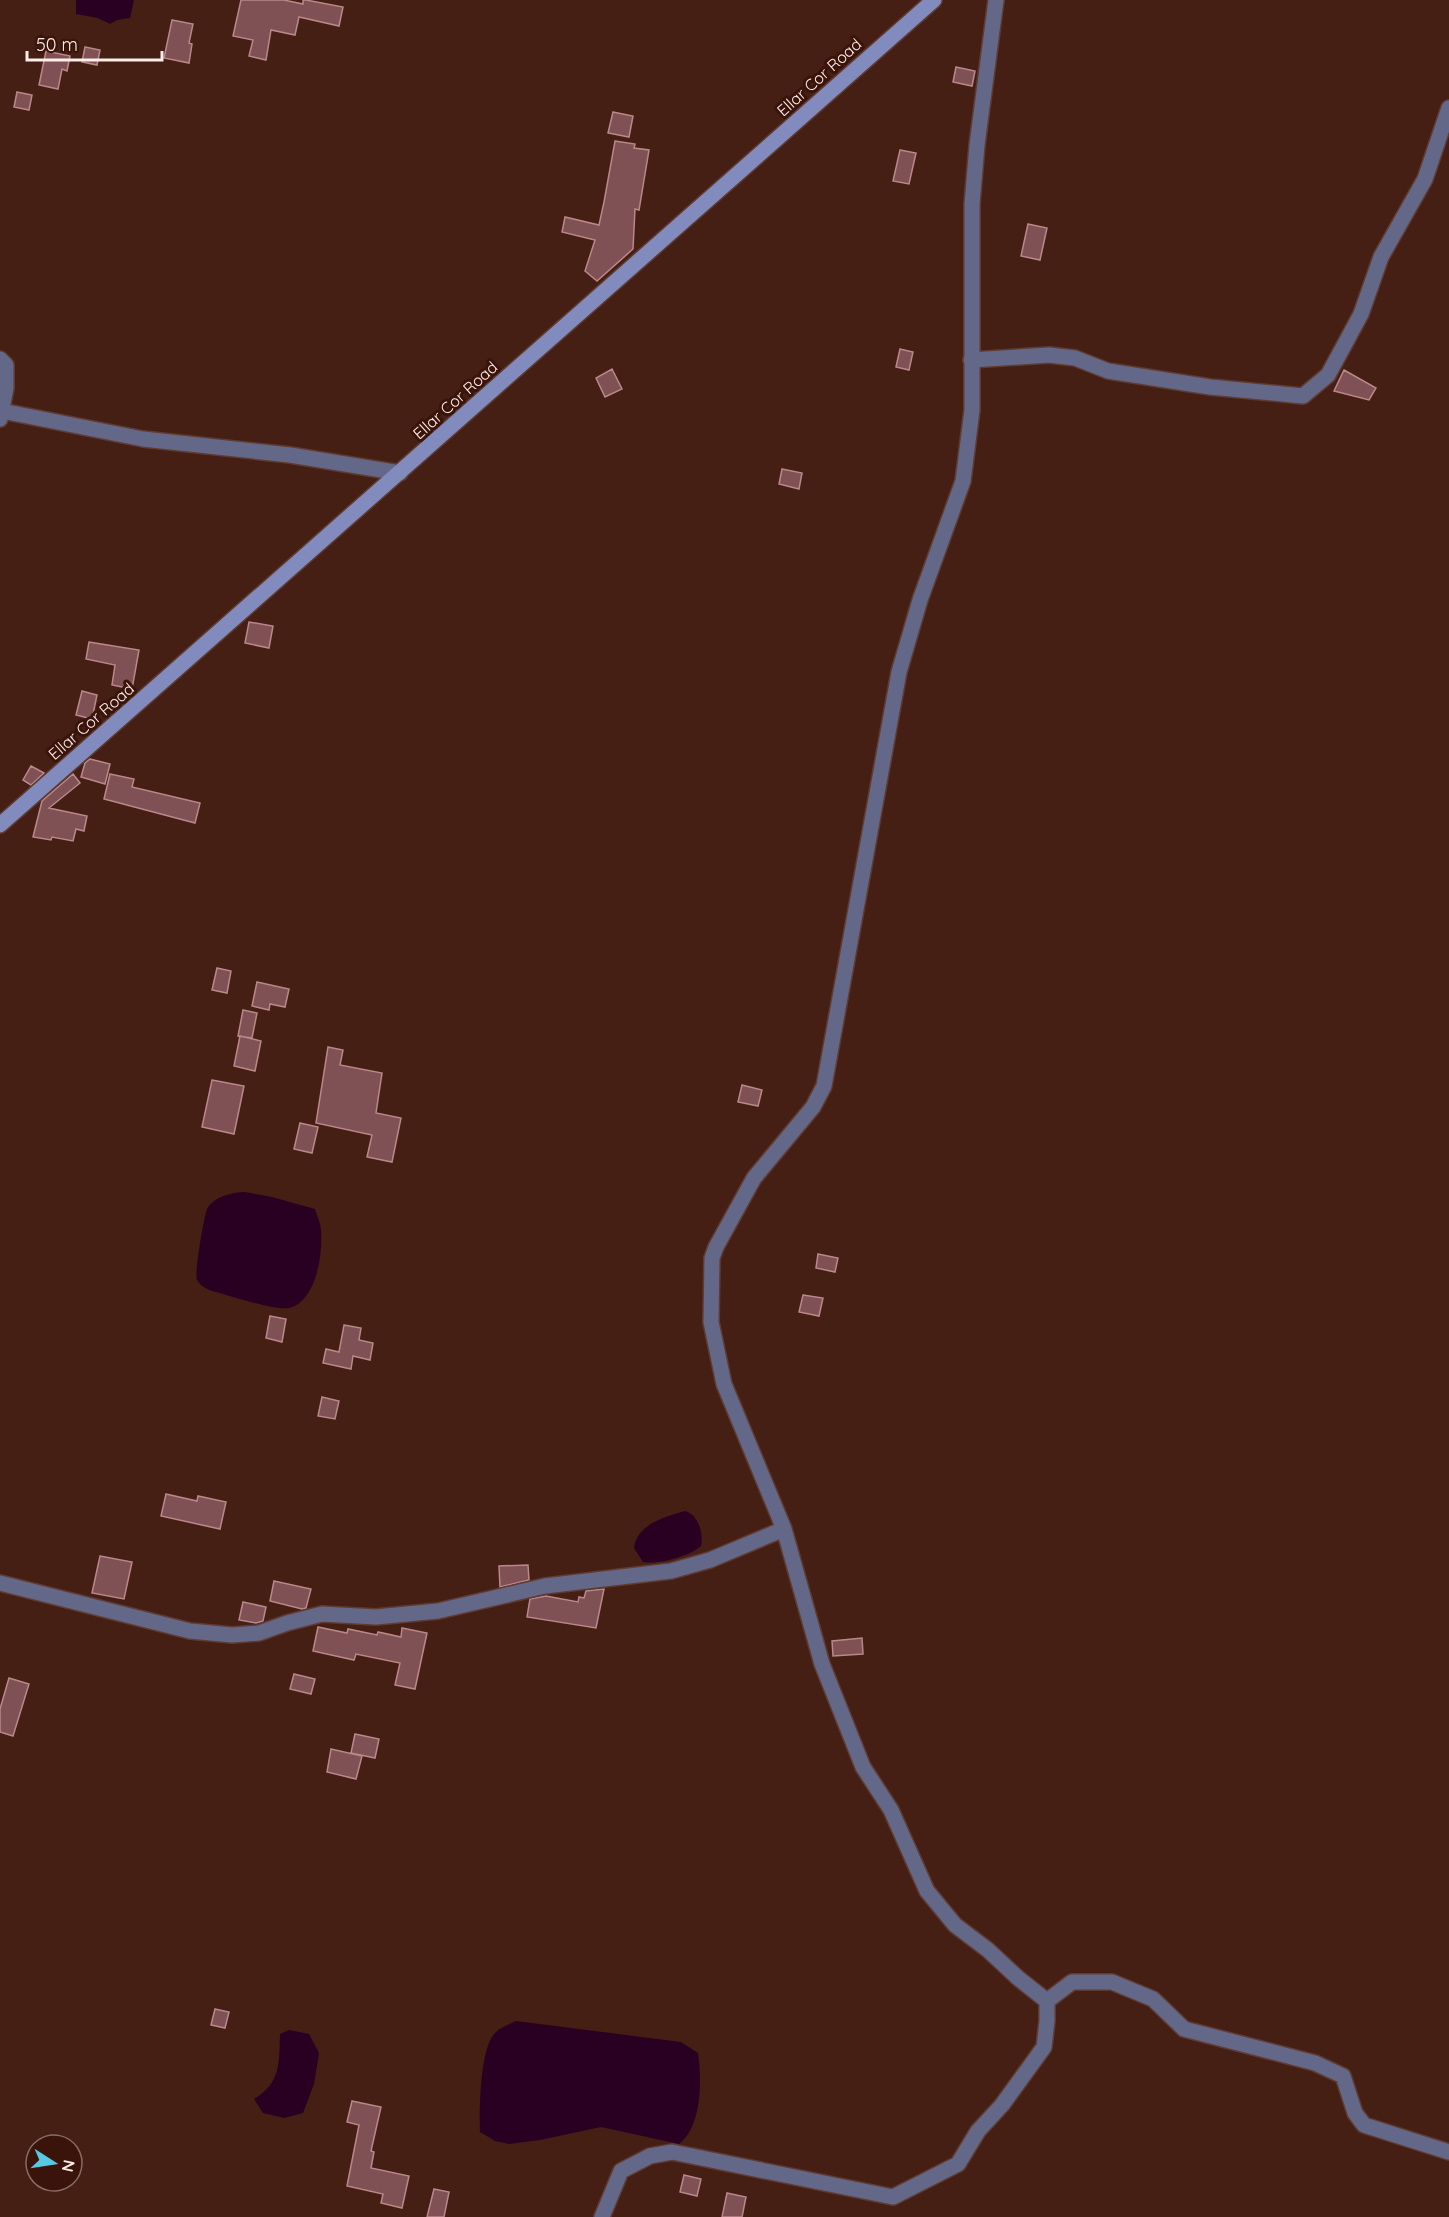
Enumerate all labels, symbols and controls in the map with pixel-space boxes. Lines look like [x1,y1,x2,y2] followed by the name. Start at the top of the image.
[27,24,162,62] scale bar
[36,33,78,56] text: 50 m
[773,34,865,120] street label: Ellar Cor Road
[409,357,501,443] street label: Ellar Cor Road
[44,678,138,764] street label: Ellar Cor Road
[24,2133,84,2193] north arrow
[58,2158,80,2174] text: N

